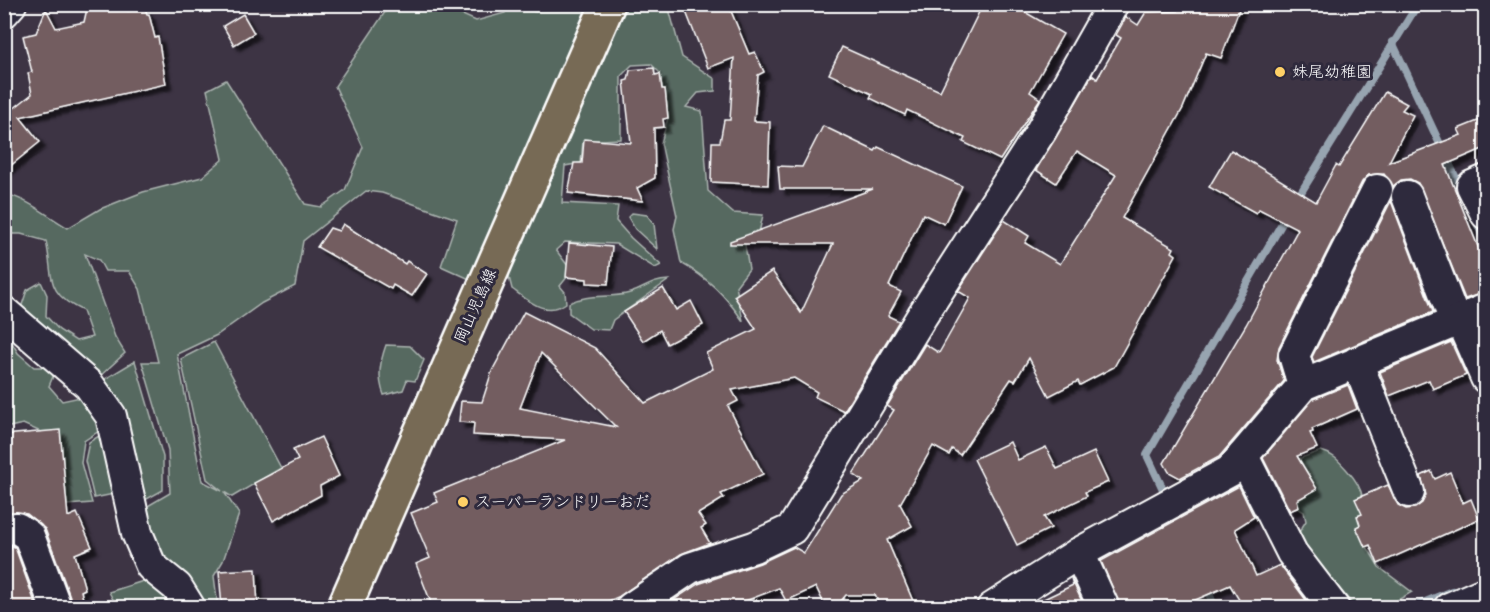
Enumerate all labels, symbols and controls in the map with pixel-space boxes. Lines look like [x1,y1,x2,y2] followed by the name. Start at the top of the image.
[1292,63,1372,82] place label: 妹尾幼稚園
[1273,65,1287,79] marker: 妹尾幼稚園
[451,266,501,346] street label: 岡山児島線
[475,493,650,512] place label: スーパーランドリーおだ
[456,495,470,509] marker: スーパーランドリーおだ

